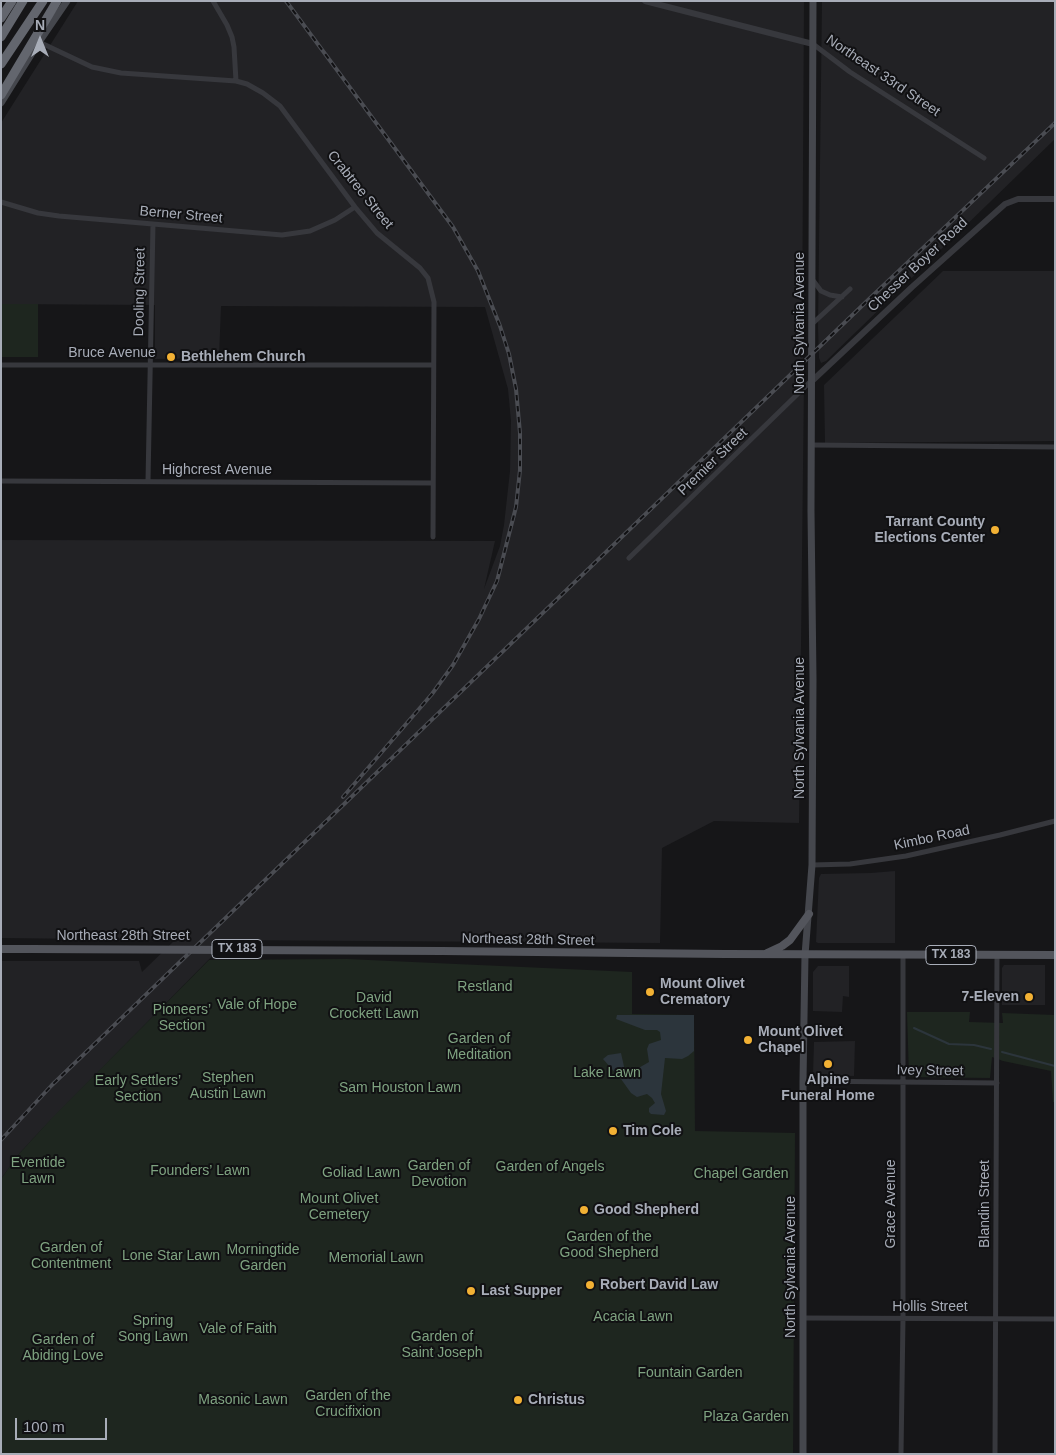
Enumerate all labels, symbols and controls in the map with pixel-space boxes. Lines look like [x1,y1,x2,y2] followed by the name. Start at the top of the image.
[15,15,65,65] north arrow
[35,17,45,33] text: N
[823,32,943,120] street label: Northeast 33rd Street
[323,148,397,232] street label: Crabtree Street
[139,203,223,227] street label: Berner Street
[865,215,971,315] street label: Chesser Boyer Road
[131,248,149,336] street label: Dooling Street
[792,252,808,394] street label: North Sylvania Avenue
[68,345,156,361] street label: Bruce Avenue
[181,349,305,365] place label: Bethlehem Church
[165,351,177,363] marker: Bethlehem Church
[675,425,751,499] street label: Premier Street
[162,462,272,478] street label: Highcrest Avenue
[875,514,985,546] place label: Tarrant County Elections Center
[989,524,1001,536] marker: Tarrant County Elections Center
[792,657,808,799] street label: North Sylvania Avenue
[893,822,971,854] street label: Kimbo Road
[56,928,190,944] street label: Northeast 28th Street
[461,930,595,950] street label: Northeast 28th Street
[212,940,262,959] road number: TX 183
[926,946,976,964] road number: TX 183
[660,976,745,1009] place label: Mount Olivet Crematory
[457,979,513,995] park label: Restland
[644,986,656,998] marker: Mount Olivet Crematory
[961,989,1019,1005] place label: 7-Eleven
[329,990,419,1022] park label: David Crockett Lawn
[1023,991,1035,1003] marker: 7-Eleven
[217,997,297,1013] park label: Vale of Hope
[153,1002,211,1034] park label: Pioneers’ Section
[758,1024,843,1056] place label: Mount Olivet Chapel
[447,1031,511,1064] park label: Garden of Meditation
[742,1034,754,1046] marker: Mount Olivet Chapel
[822,1058,834,1070] marker: Alpine Funeral Home
[896,1062,964,1080] street label: Ivey Street
[573,1065,641,1081] park label: Lake Lawn
[190,1070,266,1102] park label: Stephen Austin Lawn
[781,1072,875,1104] place label: Alpine Funeral Home
[95,1073,181,1106] park label: Early Settlers’ Section
[339,1080,461,1096] park label: Sam Houston Lawn
[623,1123,682,1139] place label: Tim Cole
[607,1125,619,1137] marker: Tim Cole
[11,1155,65,1188] park label: Eventide Lawn
[408,1158,470,1190] park label: Garden of Devotion
[496,1159,604,1175] park label: Garden of Angels
[883,1159,899,1249] street label: Grace Avenue
[977,1160,993,1248] street label: Blandin Street
[150,1163,250,1179] park label: Founders’ Lawn
[322,1165,400,1181] park label: Goliad Lawn
[694,1166,788,1182] park label: Chapel Garden
[300,1191,378,1224] park label: Mount Olivet Cemetery
[783,1196,799,1338] street label: North Sylvania Avenue
[594,1202,699,1218] place label: Good Shepherd
[578,1204,590,1216] marker: Good Shepherd
[560,1229,658,1262] park label: Garden of the Good Shepherd
[31,1240,111,1272] park label: Garden of Contentment
[226,1242,300,1274] park label: Morningtide Garden
[122,1248,220,1264] park label: Lone Star Lawn
[329,1250,423,1266] park label: Memorial Lawn
[600,1277,718,1293] place label: Robert David Law
[584,1279,596,1291] marker: Robert David Law
[481,1283,562,1299] place label: Last Supper
[465,1285,477,1297] marker: Last Supper
[892,1299,968,1315] street label: Hollis Street
[593,1309,673,1325] park label: Acacia Lawn
[118,1313,188,1345] park label: Spring Song Lawn
[199,1321,277,1337] park label: Vale of Faith
[402,1329,482,1361] park label: Garden of Saint Joseph
[23,1332,103,1364] park label: Garden of Abiding Love
[637,1365,743,1381] park label: Fountain Garden
[305,1388,391,1420] park label: Garden of the Crucifixion
[198,1392,288,1408] park label: Masonic Lawn
[528,1392,585,1408] place label: Christus
[512,1394,524,1406] marker: Christus
[18,1408,110,1440] scale bar
[703,1409,789,1425] park label: Plaza Garden
[23,1418,65,1435] text: 100 m

